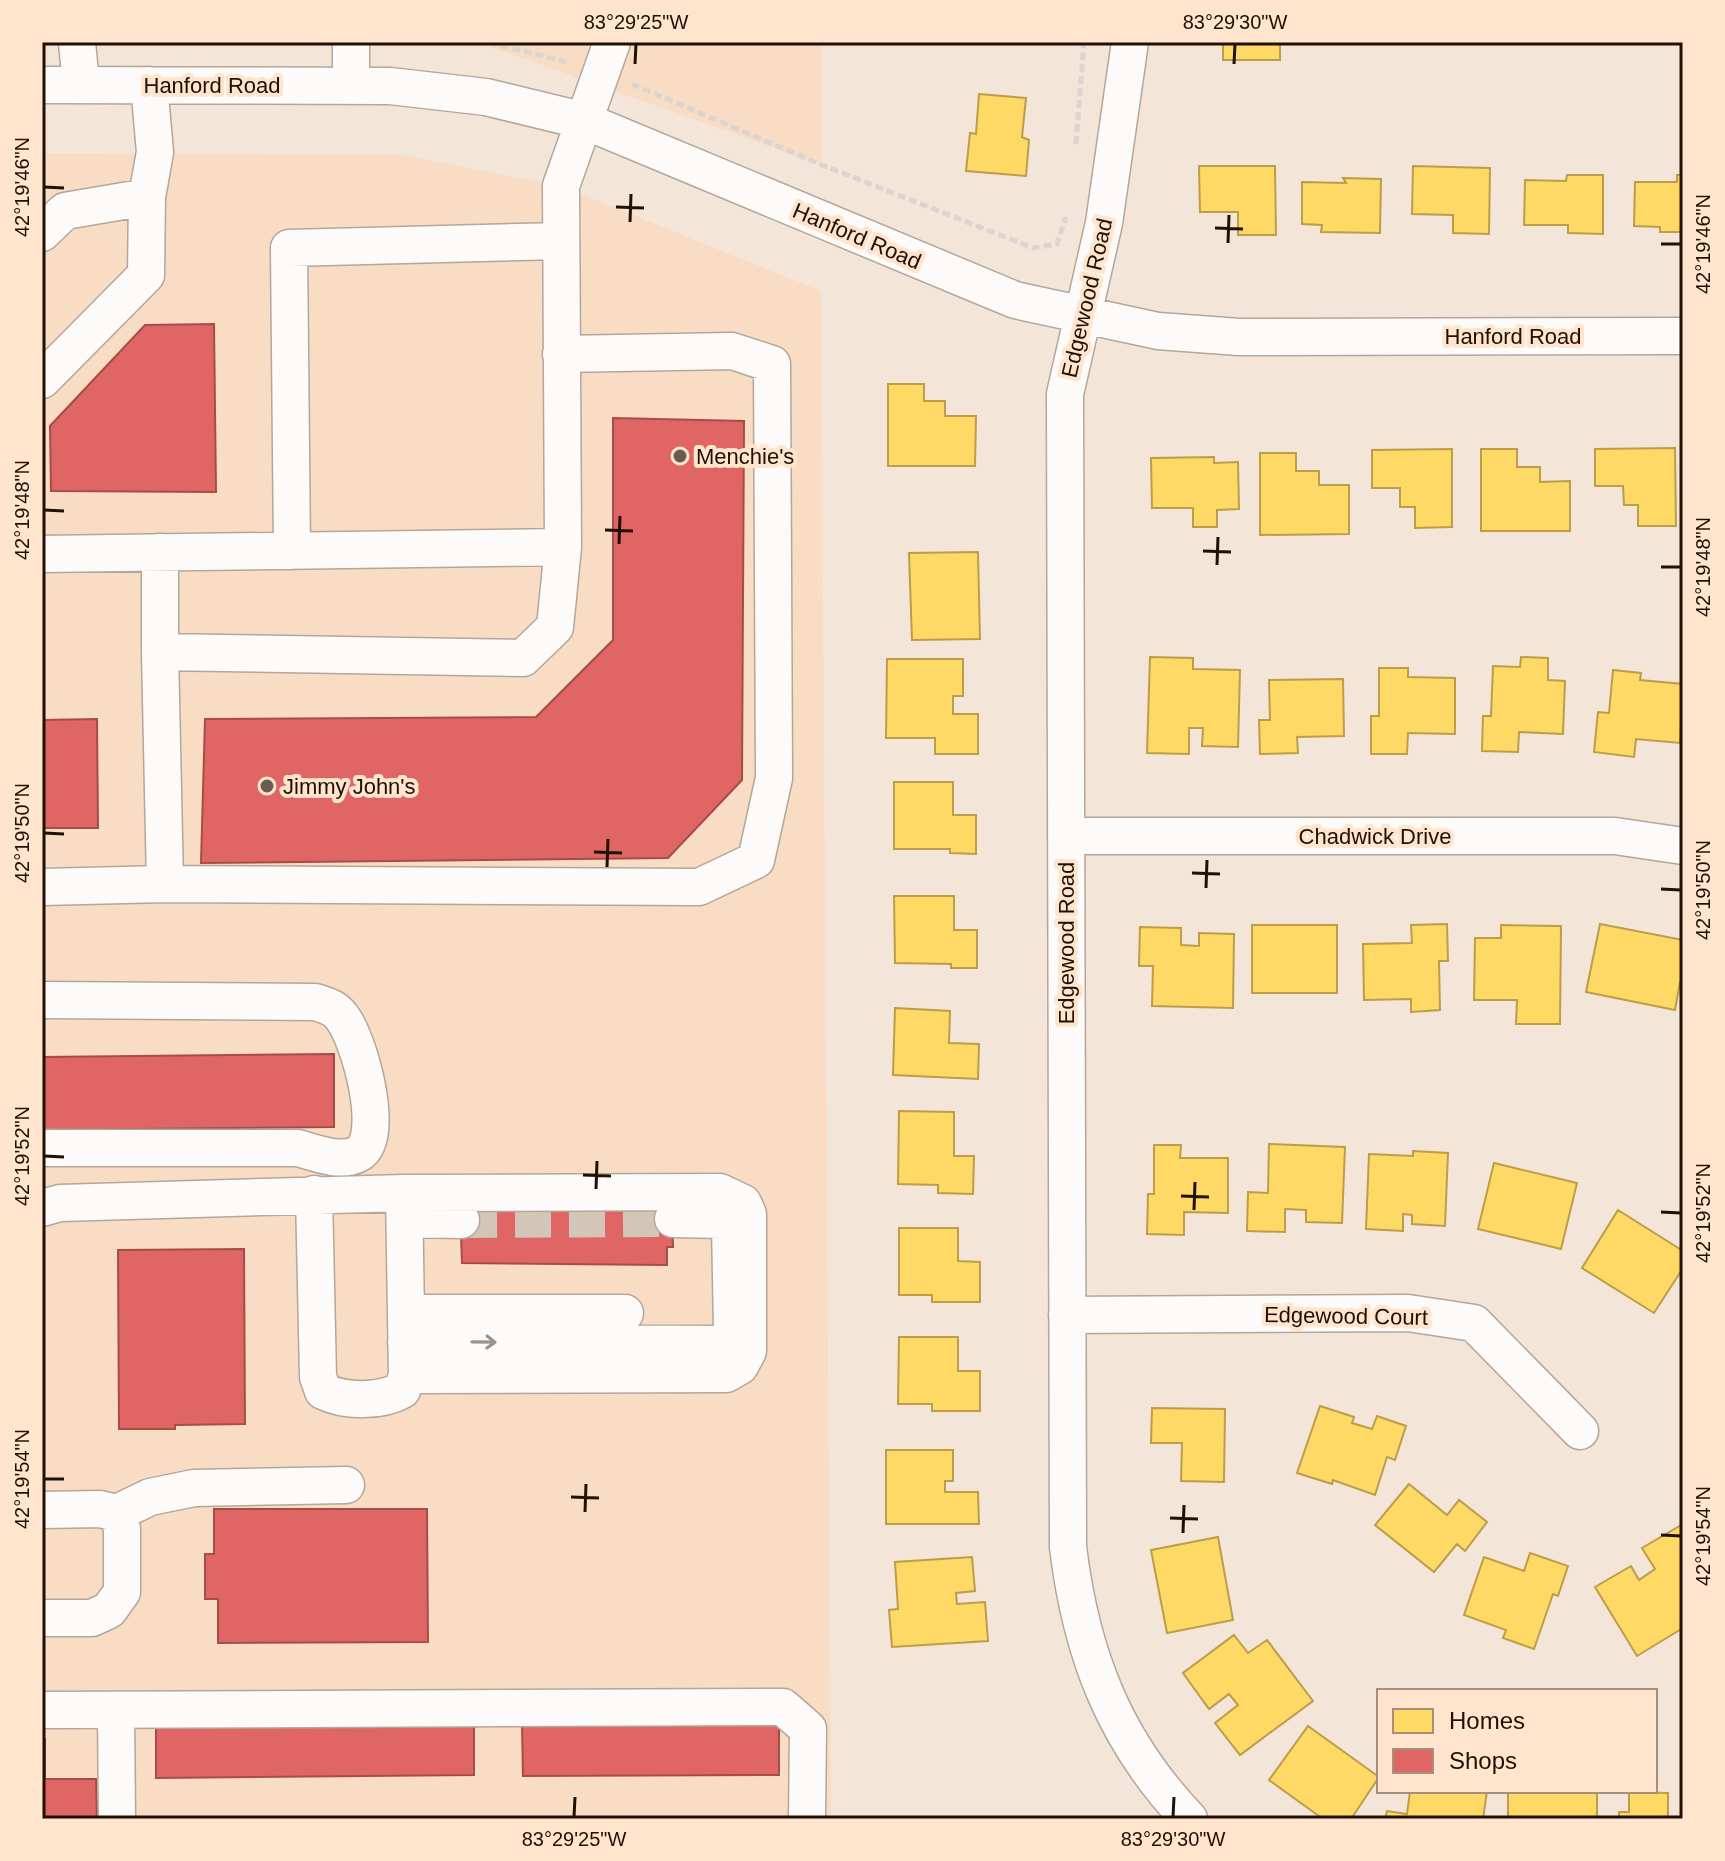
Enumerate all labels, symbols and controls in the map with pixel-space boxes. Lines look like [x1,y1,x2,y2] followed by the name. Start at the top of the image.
[584,11,688,33] text: 83°29'25"W
[1183,11,1287,33] text: 83°29'30"W
[144,73,280,98] street label: Hanford Road
[11,137,33,237] text: 42°19'46"N
[1692,194,1714,294] text: 42°19'46"N
[789,198,925,274] street label: Hanford Road
[1057,216,1117,380] street label: Edgewood Road
[1445,324,1581,349] street label: Hanford Road
[696,444,794,469] place label: Menchie's
[671,447,689,465] marker: Menchie's
[11,460,33,560] text: 42°19'48"N
[1692,517,1714,617] text: 42°19'48"N
[283,774,416,799] place label: Jimmy John's
[258,777,276,795] marker: Jimmy John's
[11,783,33,883] text: 42°19'50"N
[1299,824,1451,849] street label: Chadwick Drive
[1692,840,1714,940] text: 42°19'50"N
[1054,862,1079,1024] street label: Edgewood Road
[11,1106,33,1206] text: 42°19'52"N
[1692,1163,1714,1263] text: 42°19'52"N
[1264,1302,1428,1330] street label: Edgewood Court
[470,1335,497,1350] one-way arrow
[11,1429,33,1529] text: 42°19'54"N
[1692,1486,1714,1586] text: 42°19'54"N
[1377,1689,1657,1793] legend
[1449,1707,1525,1734] text: Homes
[1449,1747,1517,1774] text: Shops
[522,1828,626,1850] text: 83°29'25"W
[1121,1828,1225,1850] text: 83°29'30"W

